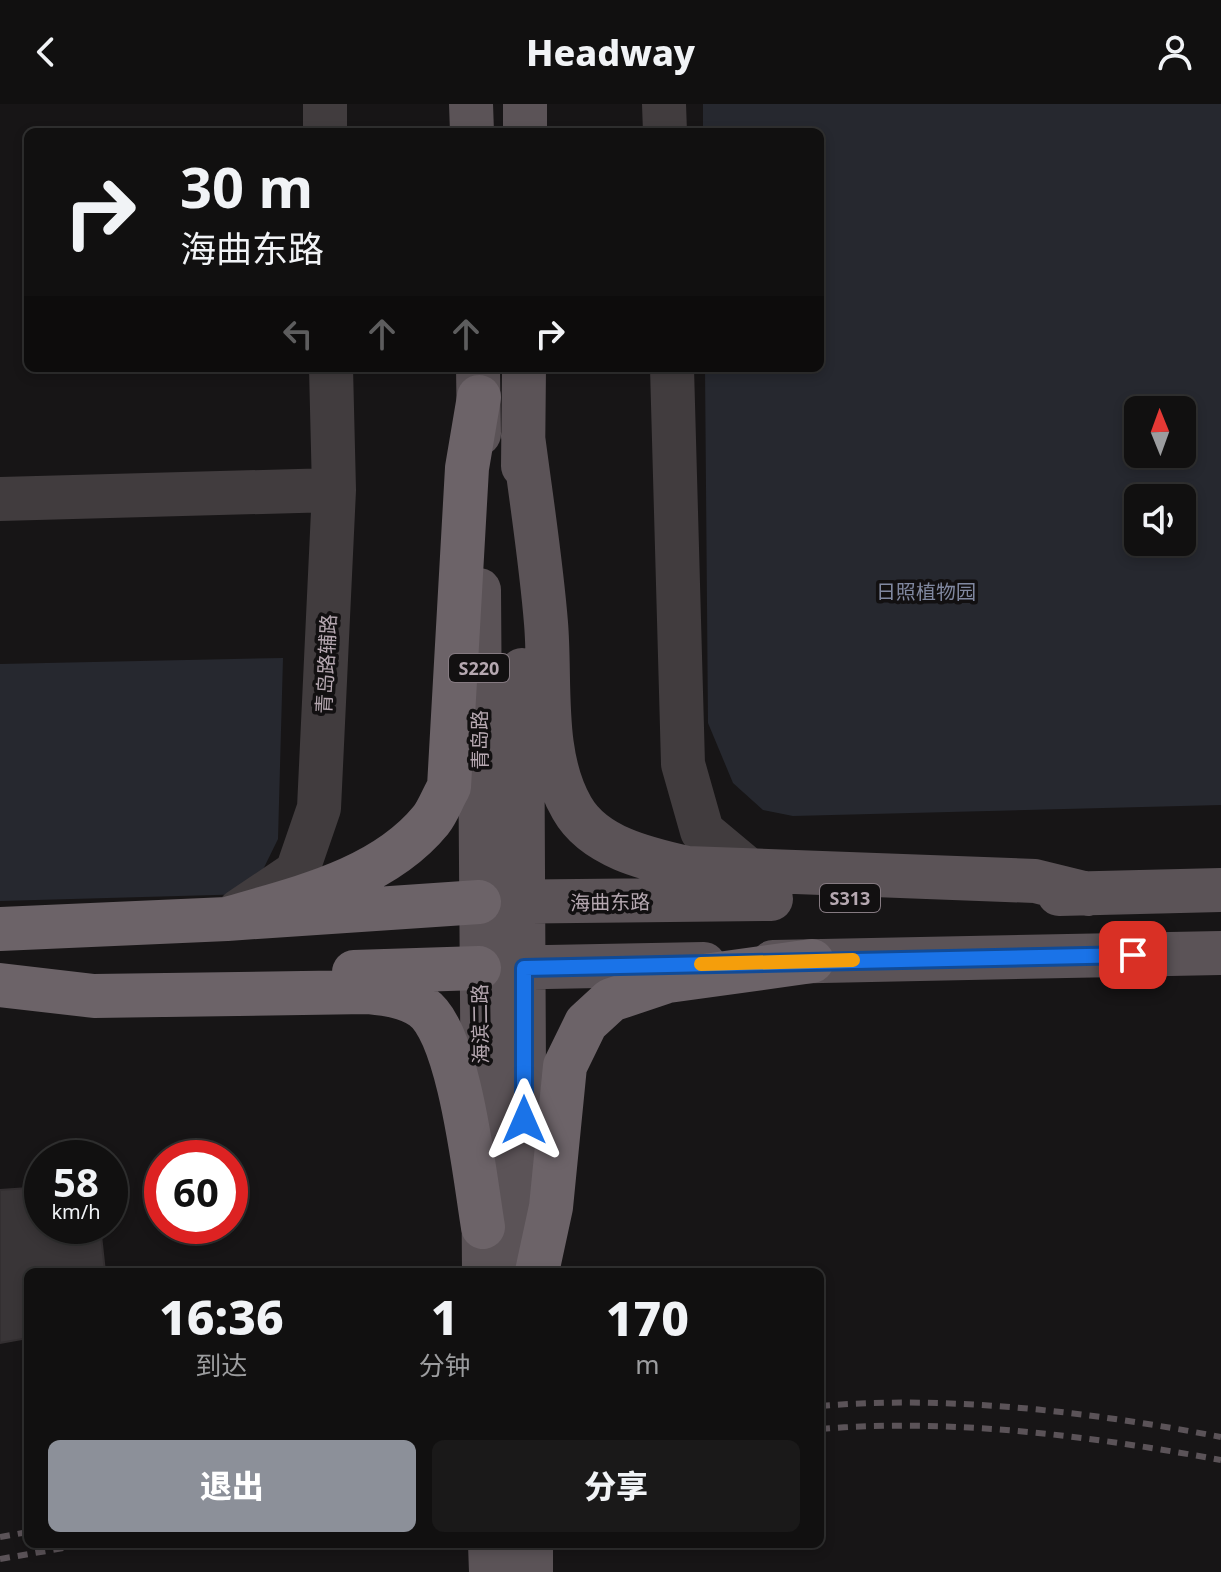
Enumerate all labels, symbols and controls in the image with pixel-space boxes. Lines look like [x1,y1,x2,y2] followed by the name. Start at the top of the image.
[526,28,695,77] text: Headway
[24,30,68,74] icon: back
[1153,30,1197,74] icon: person
[180,148,313,224] text: 30 m
[48,160,152,264] icon: right
[180,224,324,273] text: 海曲东路
[276,312,320,356] icon: left
[360,312,404,356] icon: ahead
[444,312,488,356] icon: ahead
[528,312,572,356] icon: right
[1124,396,1196,468] north arrow
[1124,396,1196,556] map controls
[1124,484,1196,556] button: sound
[876,578,976,605] park label: 日照植物园
[310,613,342,715] street label: 青岛路辅路
[449,654,509,682] road number: S220
[466,710,493,770] street label: 青岛路
[820,884,880,912] road number: S313
[570,888,650,916] street label: 海曲东路
[1099,921,1167,989] pin
[1111,933,1155,977] icon: arrive
[466,984,494,1064] street label: 海滨二路
[482,1078,566,1162] position arrow
[144,1140,248,1244] speed limit sign: 60
[53,1154,99,1209] text: 58
[51,1198,101,1225] text: km/h
[159,1284,284,1349] text: 16:36
[431,1284,459,1349] text: 1
[606,1285,689,1350] text: 170
[635,1346,659,1382] text: m
[195,1347,247,1383] text: 到达
[419,1347,471,1383] text: 分钟
[48,1440,416,1532] button: 退出
[432,1440,800,1532] button: 分享

